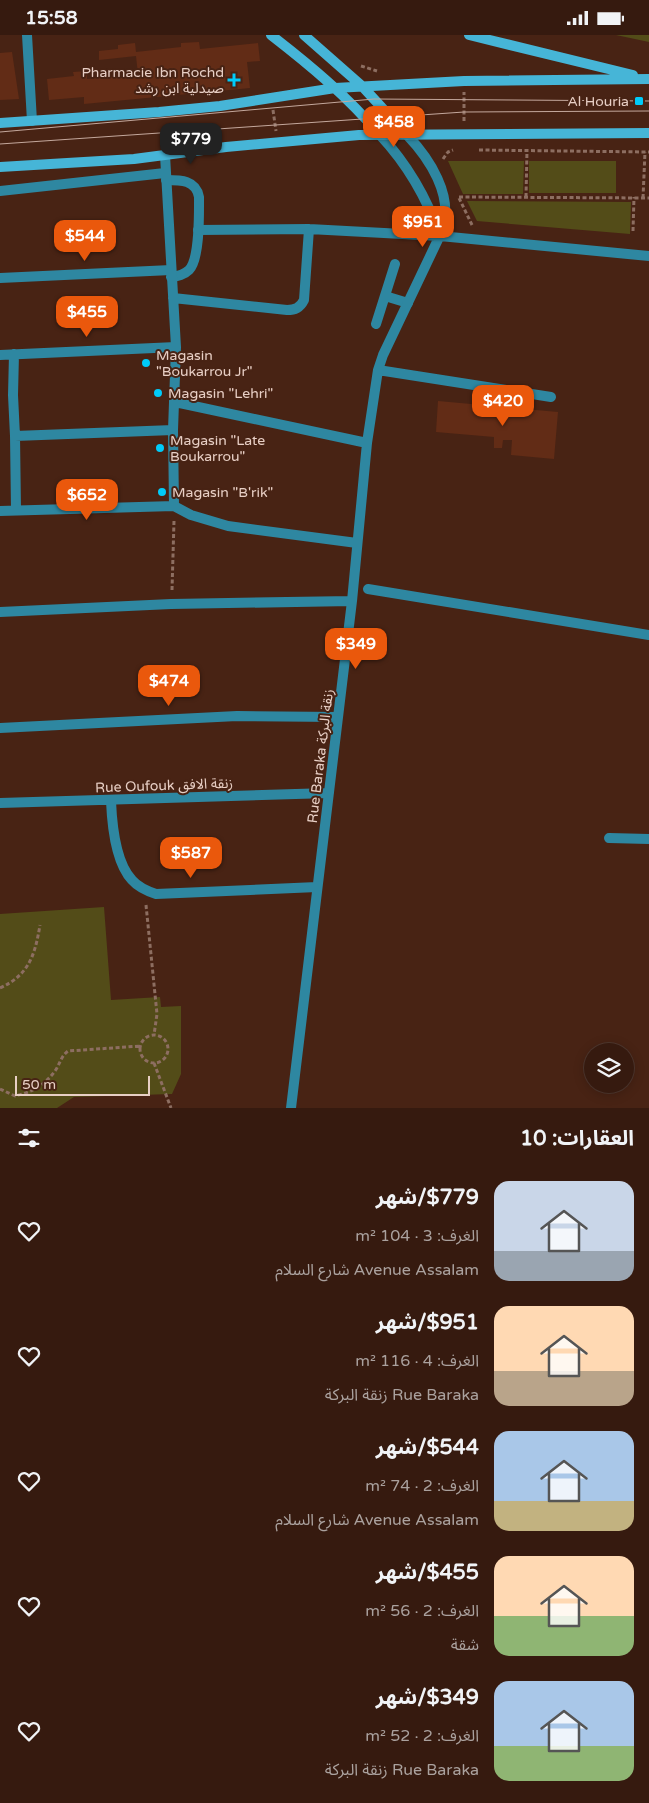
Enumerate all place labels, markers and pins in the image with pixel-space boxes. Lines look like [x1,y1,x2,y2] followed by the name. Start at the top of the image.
[82,64,224,97] place label: Pharmacie Ibn Rochd صيدلية ابن رشد
[228,74,240,86] marker: Pharmacie Ibn Rochd صيدلية ابن رشد
[567,93,629,110] place label: Al Houria
[633,95,645,107] marker: Al Houria
[364,105,424,148] pin: $458
[161,123,221,165] pin: $779
[393,205,453,248] pin: $951
[55,219,115,262] pin: $544
[57,295,117,338] pin: $455
[156,347,253,380] place label: Magasin "Boukarrou Jr"
[140,357,152,369] marker: Magasin "Boukarrou Jr"
[168,385,273,402] place label: Magasin "Lehri"
[473,385,533,427] pin: $420
[152,387,164,399] marker: Magasin "Lehri"
[170,432,265,465] place label: Magasin "Late Boukarrou"
[154,442,166,454] marker: Magasin "Late Boukarrou"
[57,479,117,521] pin: $652
[172,484,273,501] place label: Magasin "B'rik"
[156,486,168,498] marker: Magasin "B'rik"
[326,627,386,670] pin: $349
[139,665,199,707] pin: $474
[161,837,221,879] pin: $587

